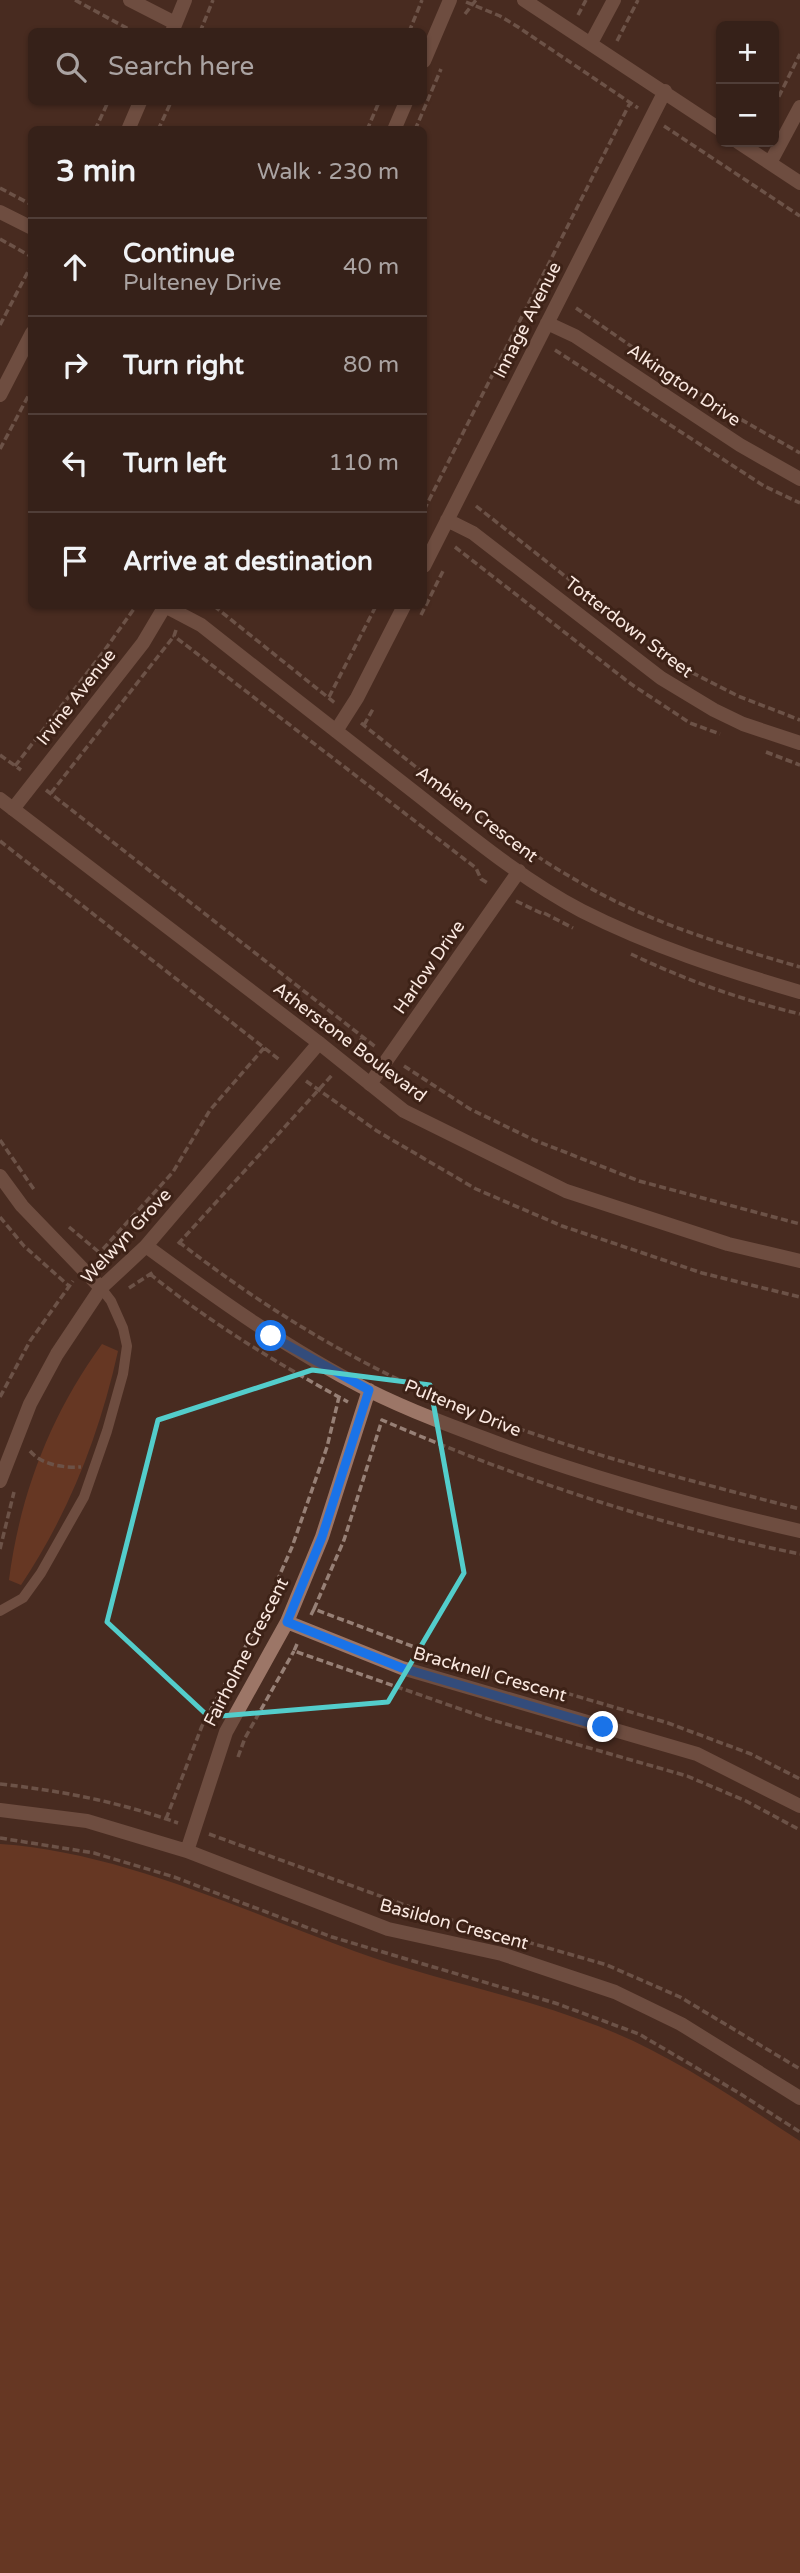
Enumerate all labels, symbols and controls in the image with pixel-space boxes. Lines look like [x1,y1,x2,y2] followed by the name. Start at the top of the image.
[716,21,779,147] map controls
[716,21,779,84] button: +
[28,28,427,105] search box
[52,48,90,86] icon: search
[108,51,254,82] text: Search here
[716,84,779,147] button: −
[56,153,136,190] text: 3 min
[257,158,399,186] text: Walk · 230 m
[123,238,235,269] text: Continue
[56,248,94,286] icon: ahead
[343,253,399,281] text: 40 m
[488,258,566,382] street label: Innage Avenue
[123,269,282,297] text: Pulteney Drive
[623,339,745,431] street label: Alkington Drive
[56,346,94,384] icon: right
[123,350,244,381] text: Turn right
[343,351,399,379] text: 80 m
[56,444,94,482] icon: left
[123,448,226,479] text: Turn left
[329,449,399,477] text: 110 m
[56,542,94,580] icon: arrive
[123,546,373,577] text: Arrive at destination
[561,572,697,682] street label: Totterdown Street
[32,644,120,750] street label: Irvine Avenue
[412,761,542,867] street label: Ambien Crescent
[389,916,469,1018] street label: Harlow Drive
[269,977,431,1107] street label: Atherstone Boulevard
[76,1184,176,1288] street label: Welwyn Grove
[255,1320,286,1351] route start
[401,1375,525,1441] street label: Pulteney Drive
[199,1574,293,1730] street label: Fairholme Crescent
[411,1642,569,1706] street label: Bracknell Crescent
[587,1711,618,1742] route end
[377,1894,531,1954] street label: Basildon Crescent

